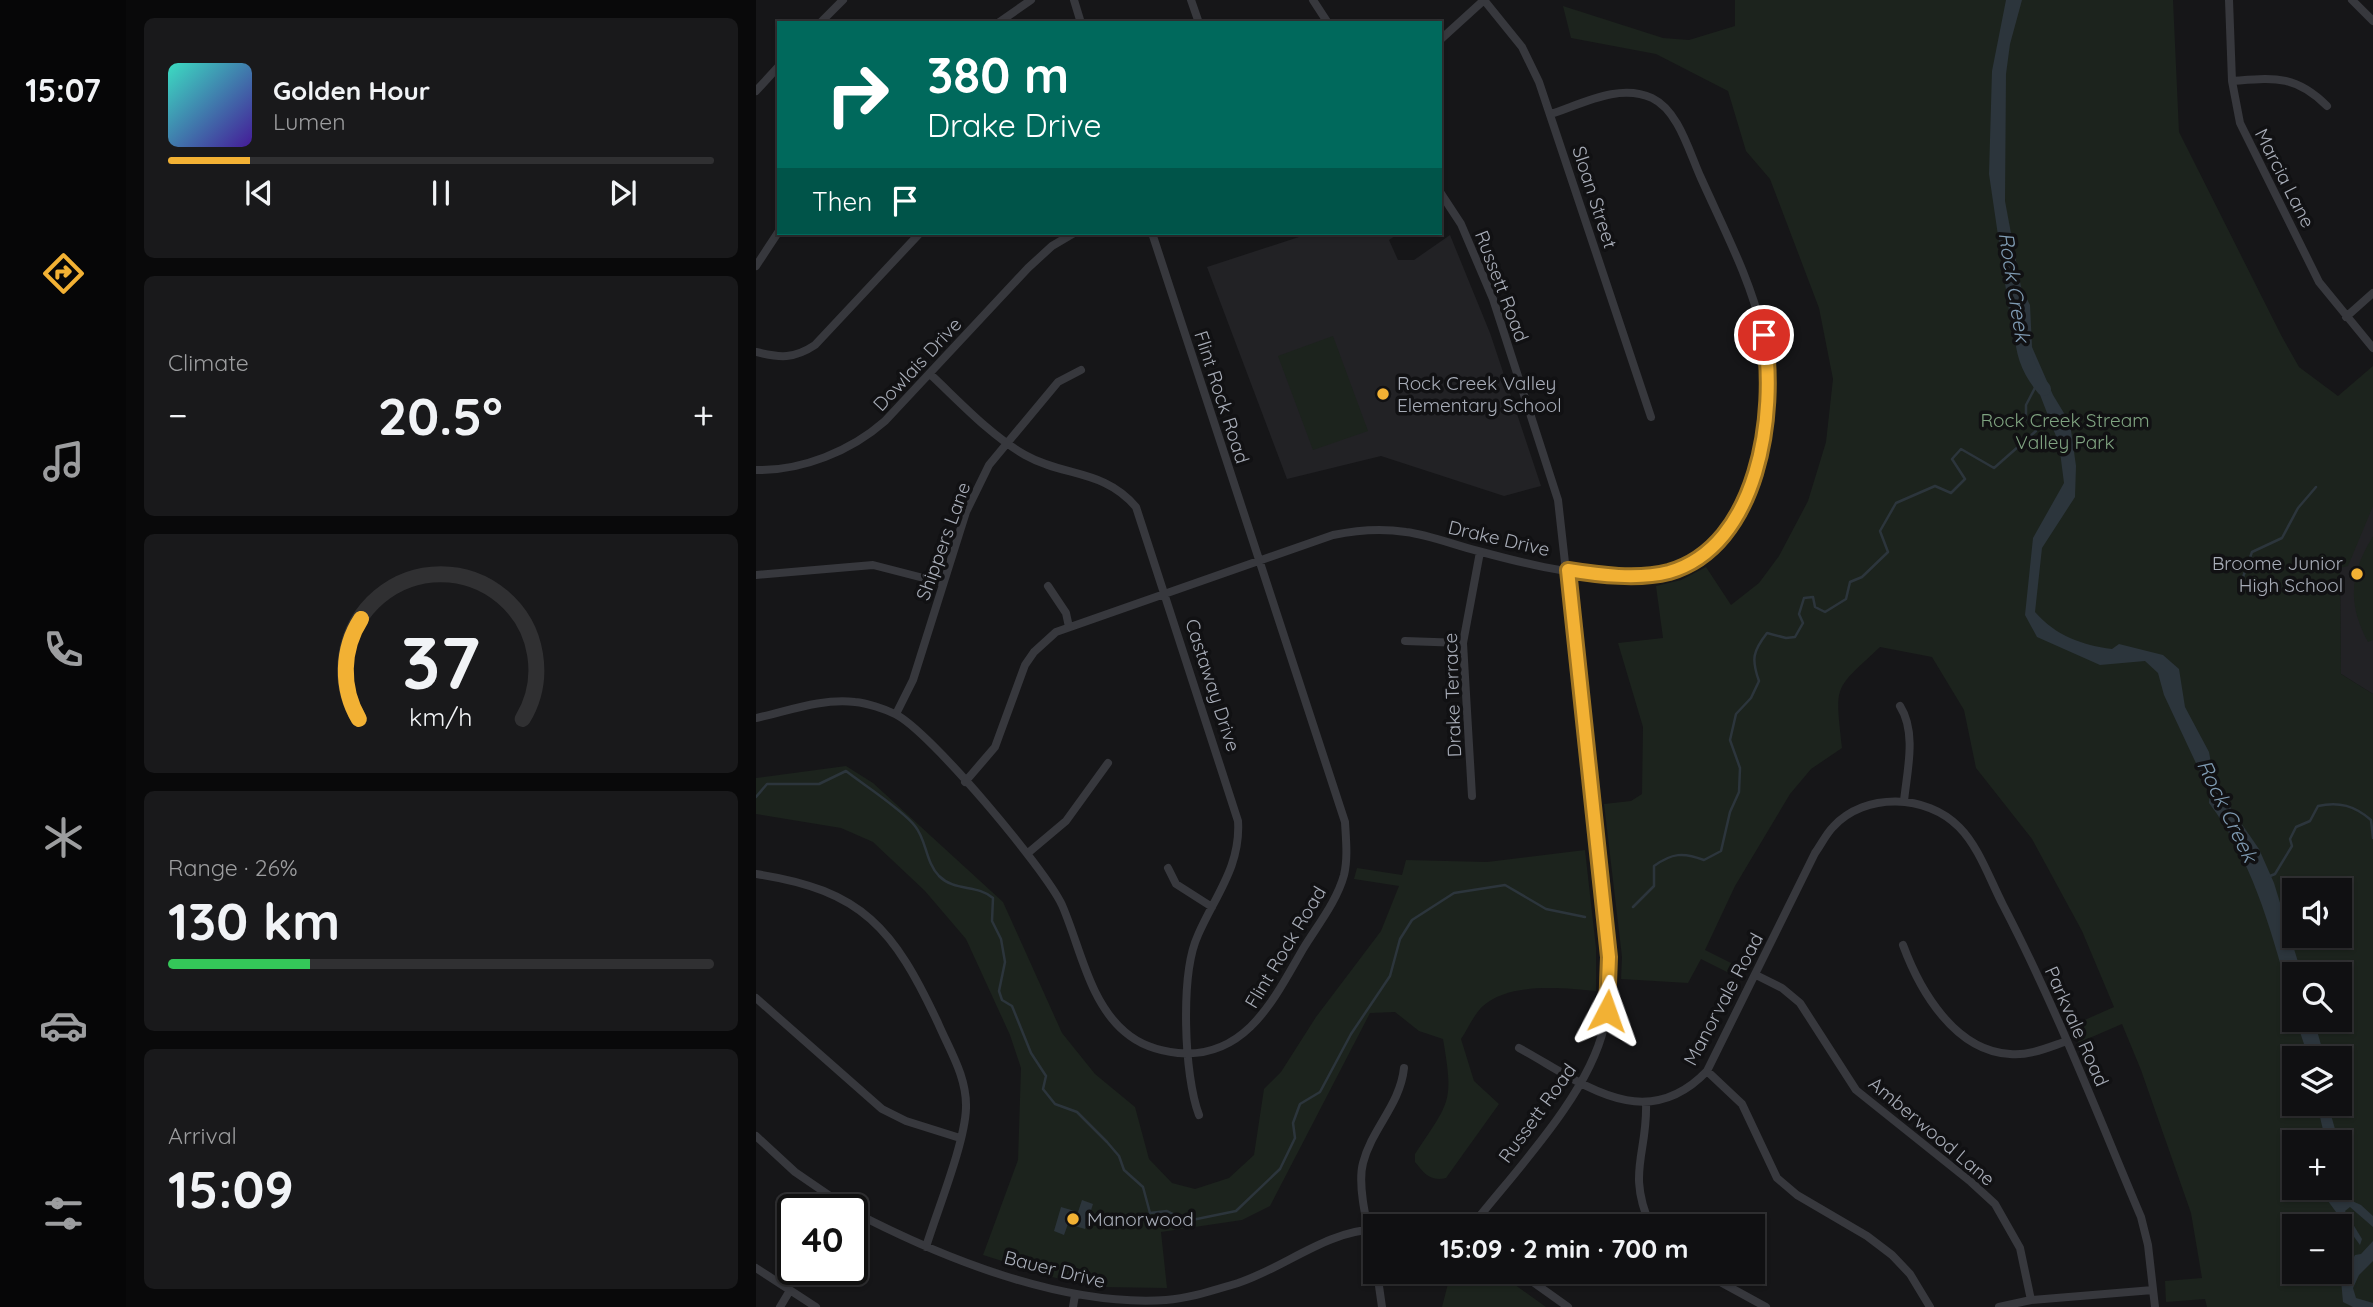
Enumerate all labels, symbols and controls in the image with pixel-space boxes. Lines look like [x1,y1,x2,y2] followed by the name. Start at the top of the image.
[927,44,1069,105] text: 380 m
[812,49,903,140] icon: right
[25,70,101,110] text: 15:07
[273,74,430,107] text: Golden Hour
[927,105,1102,145] text: Drake Drive
[273,107,346,136] text: Lumen
[2250,124,2320,232] street label: Marcia Lane
[1567,143,1623,251] street label: Sloan Street
[240,174,278,212] icon: previous
[422,174,460,212] icon: pause
[604,174,642,212] icon: next
[886,182,924,220] icon: arrive
[812,185,872,218] text: Then
[1470,227,1534,345] street label: Russett Road
[1993,230,2037,345] water label: Rock Creek
[39,249,88,298] icon: directions
[1734,305,1794,365] pin
[868,312,966,416] street label: Dowlais Drive
[1745,316,1783,354] icon: arrive
[1189,328,1255,466] street label: Flint Rock Road
[168,348,249,377] text: Climate
[1397,371,1562,417] place label: Rock Creek Valley Elementary School
[378,383,503,448] text: 20.5°
[1375,386,1391,402] marker: Rock Creek Valley Elementary School
[168,391,188,439] text: −
[693,391,714,439] text: +
[1980,408,2150,454] park label: Rock Creek Stream Valley Park
[39,437,88,486] icon: music
[911,479,975,603] street label: Shippers Lane
[1446,515,1552,561] street label: Drake Drive
[2212,551,2344,597] place label: Broome Junior High School
[2349,566,2365,582] marker: Broome Junior High School
[1180,616,1246,754] street label: Castaway Drive
[401,617,481,708] text: 37
[39,625,88,674] icon: phone
[1438,632,1466,758] street label: Drake Terrace
[409,701,473,732] text: km/h
[2192,755,2265,868] water label: Rock Creek
[39,813,88,862] icon: climate
[168,853,298,882] text: Range · 26%
[2282,878,2352,1284] map controls
[2282,878,2352,948] button: sound
[1239,882,1331,1012] street label: Flint Rock Road
[168,888,340,953] text: 130 km
[1678,929,1768,1069] street label: Manorvale Road
[2040,962,2114,1090] street label: Parkvale Road
[2282,962,2352,1032] button: search
[1570,974,1644,1048] position arrow
[39,1001,88,1050] icon: car
[2282,1046,2352,1116] button: layers
[1493,1059,1581,1167] street label: Russett Road
[1864,1071,2000,1191] street label: Amberwood Lane
[168,1121,237,1150] text: Arrival
[2282,1130,2352,1200] button: +
[168,1156,294,1221] text: 15:09
[39,1189,88,1238] icon: filters
[777,1194,868,1285] speed limit sign: 40
[1087,1207,1194,1231] place label: Manorwood
[1065,1211,1081,1227] marker: Manorwood
[2282,1214,2352,1284] button: −
[1440,1232,1688,1265] text: 15:09 · 2 min · 700 m
[1002,1245,1108,1293] street label: Bauer Drive

